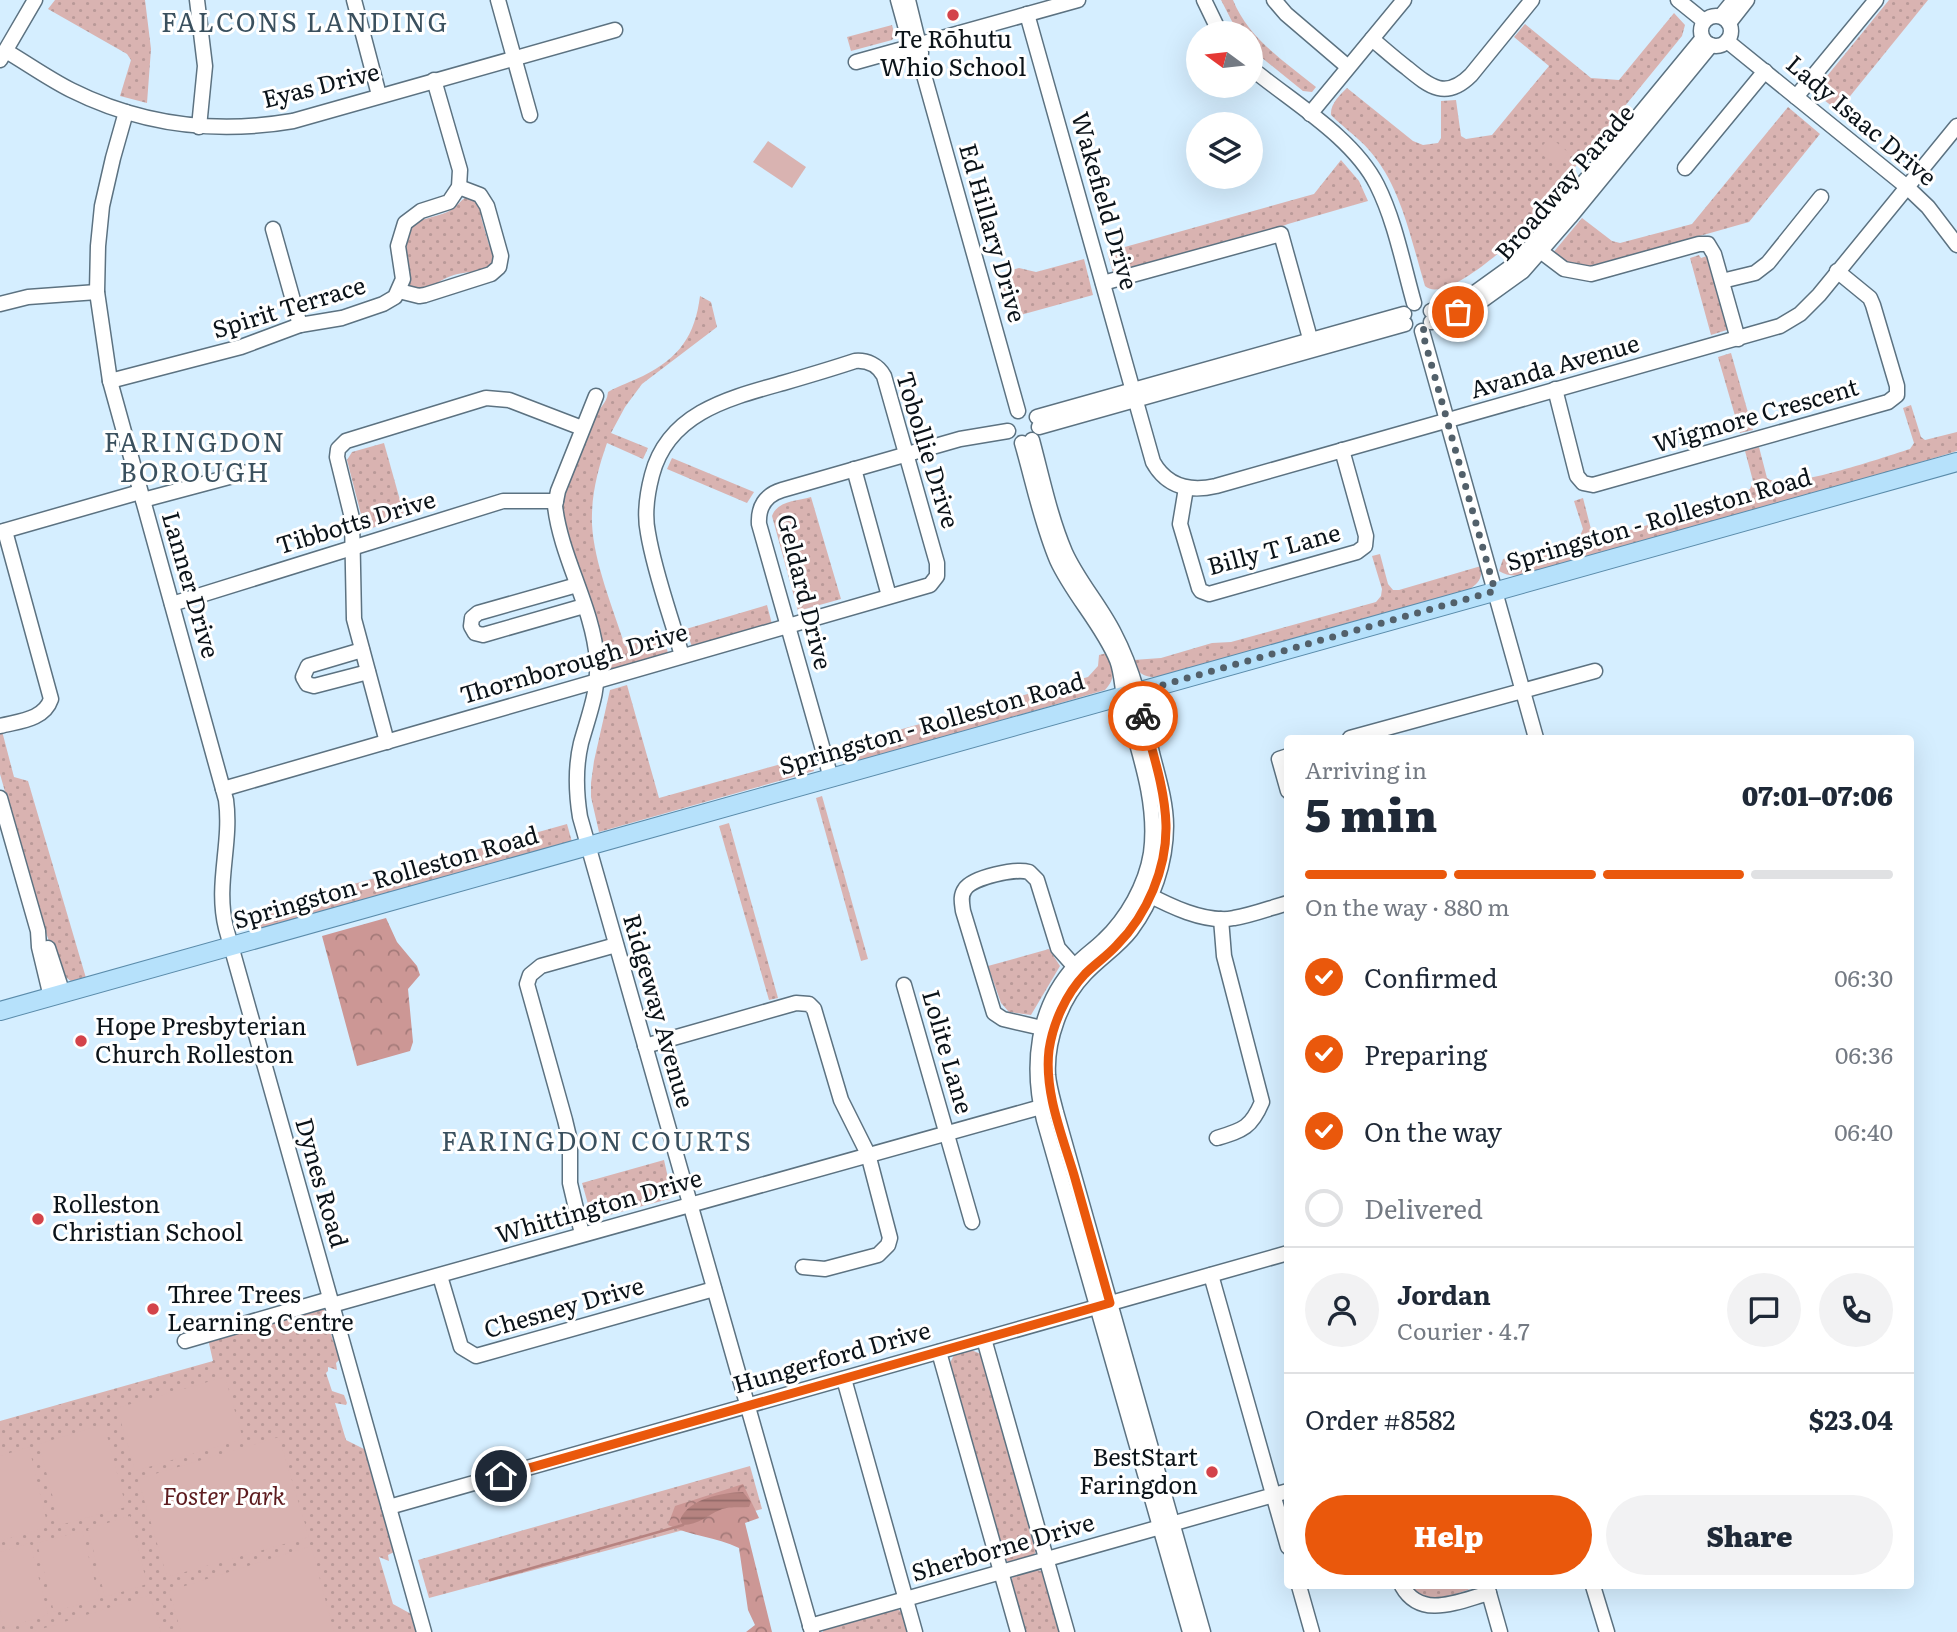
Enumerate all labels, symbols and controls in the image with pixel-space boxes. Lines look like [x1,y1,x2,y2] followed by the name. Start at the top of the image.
[161,1,449,40] district label: FALCONS LANDING
[945,7,961,23] marker: Te Rōhutu Whio School
[880,20,1026,83] place label: Te Rōhutu Whio School
[1186,21,1264,98] north arrow
[1186,21,1263,189] map controls
[1780,46,1945,193] street label: Lady Isaac Drive
[258,52,383,115] street label: Eyas Drive
[1485,96,1641,267] street label: Broadway Parade
[1064,107,1149,293] street label: Wakefield Drive
[1186,112,1263,189] button: layers
[952,139,1037,326] street label: Ed Hillary Drive
[207,266,369,345] street label: Spirit Terrace
[1428,282,1488,342] pin
[1439,293,1477,331] icon: bag
[1466,324,1643,405] street label: Avanda Avenue
[889,367,970,532] street label: Tobollie Drive
[1648,367,1862,460] street label: Wigmore Crescent
[104,421,286,490] district label: FARINGDON BOROUGH
[1501,457,1815,578] street label: Springston - Rolleston Road
[271,480,439,561] street label: Tibbotts Drive
[155,507,230,662] street label: Lanner Drive
[770,510,843,673] street label: Geldard Drive
[1203,513,1344,582] street label: Billy T Lane
[455,612,691,711] street label: Thornborough Drive
[774,661,1088,782] street label: Springston - Rolleston Road
[1108,681,1178,751] courier
[1124,697,1162,735] icon: bike
[1305,752,1427,786] text: Arriving in
[1742,775,1893,814] text: 07:01–07:06
[1305,778,1437,846] text: 5 min
[228,815,542,936] street label: Springston - Rolleston Road
[1305,889,1510,923] text: On the way · 880 m
[616,909,705,1111] street label: Ridgeway Avenue
[1364,957,1498,996] text: Confirmed
[1305,958,1343,996] icon: check
[1834,960,1893,994] text: 06:30
[915,985,984,1117] street label: Lolite Lane
[95,1007,307,1070] place label: Hope Presbyterian Church Rolleston
[73,1033,89,1049] marker: Hope Presbyterian Church Rolleston
[1364,1034,1487,1073] text: Preparing
[1305,1035,1343,1073] icon: check
[1835,1037,1893,1071] text: 06:36
[1364,1111,1502,1150] text: On the way
[1305,1112,1343,1150] icon: check
[288,1113,359,1252] street label: Dynes Road
[1834,1114,1893,1148] text: 06:40
[441,1120,753,1159] district label: FARINGDON COURTS
[491,1158,706,1251] street label: Whittington Drive
[52,1185,243,1248] place label: Rolleston Christian School
[1364,1188,1483,1227] text: Delivered
[30,1211,46,1227] marker: Rolleston Christian School
[479,1266,647,1345] street label: Chesney Drive
[1305,1273,1379,1347] button: person
[1727,1273,1801,1347] button: chat
[1819,1273,1893,1347] button: phone
[1397,1274,1491,1313] text: Jordan
[167,1275,354,1338] place label: Three Trees Learning Centre
[145,1301,161,1317] marker: Three Trees Learning Centre
[729,1311,934,1401] street label: Hungerford Drive
[1397,1313,1530,1347] text: Courier · 4.7
[1305,1399,1455,1438] text: Order #8582
[1809,1399,1893,1438] text: $23.04
[1079,1438,1198,1501] place label: BestStart Faringdon
[471,1446,531,1506] pin
[482,1457,520,1495] icon: home
[1204,1464,1220,1480] marker: BestStart Faringdon
[163,1477,286,1512] park label: Foster Park
[1305,1495,1592,1575] button: Help
[1606,1495,1893,1575] button: Share
[907,1503,1098,1588] street label: Sherborne Drive

